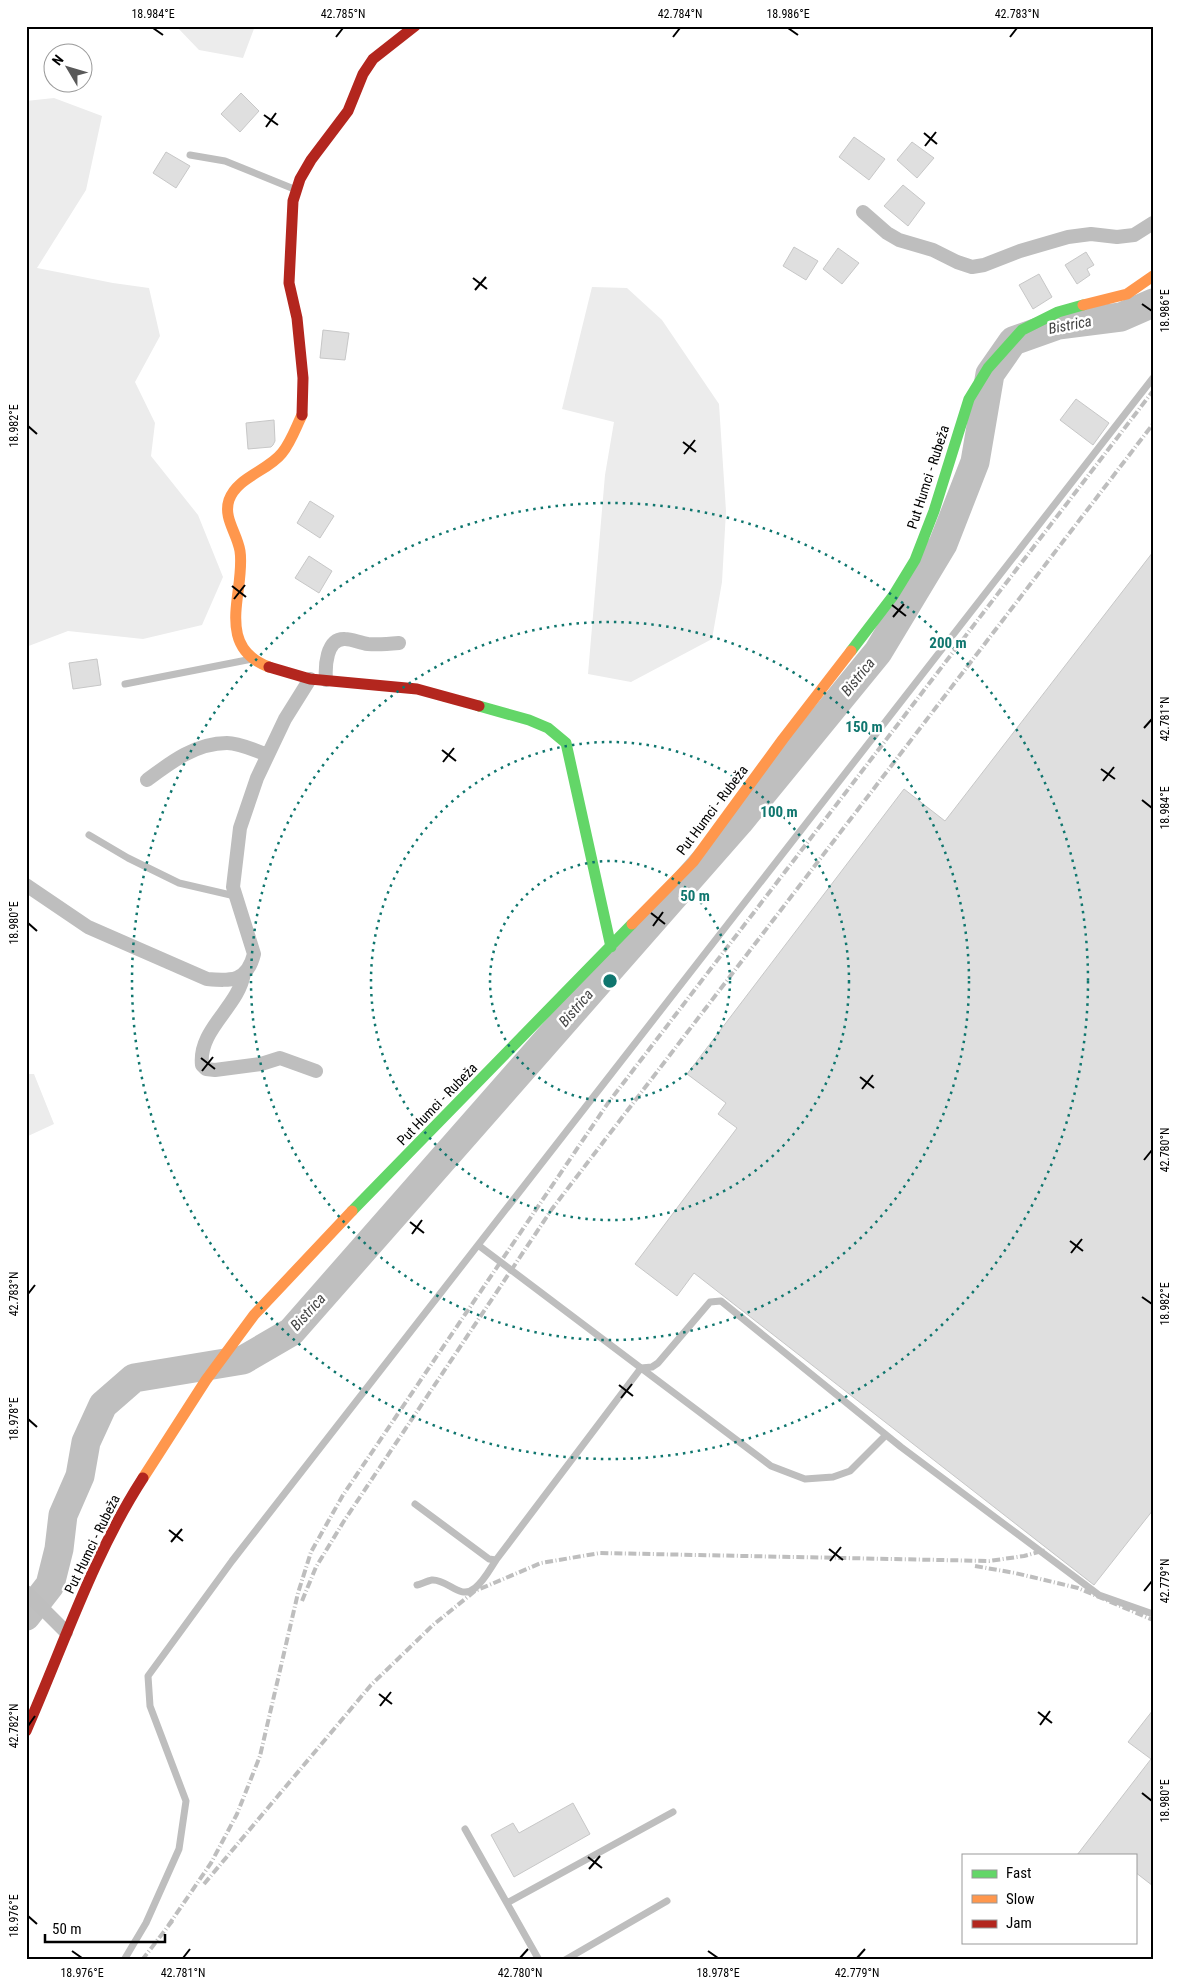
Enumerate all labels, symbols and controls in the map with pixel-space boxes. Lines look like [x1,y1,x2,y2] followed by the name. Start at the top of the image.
[131,7,175,21] text: 18.984°E
[321,7,365,21] text: 42.785°N
[658,7,702,21] text: 42.784°N
[766,7,810,21] text: 18.986°E
[995,7,1039,21] text: 42.783°N
[42,42,92,92] north arrow
[49,52,67,68] text: N
[1158,289,1172,333] text: 18.986°E
[1047,312,1093,338] water label: Bistrica
[7,404,21,448] text: 18.982°E
[904,423,952,531] street label: Put Humci - Rubeža
[929,634,967,652] text: 200 m
[837,654,879,700] water label: Bistrica
[1158,697,1172,741] text: 42.781°N
[845,718,883,736] text: 150 m
[673,762,751,858] street label: Put Humci - Rubeža
[1158,786,1172,830] text: 18.984°E
[760,803,798,821] text: 100 m
[680,887,710,905] text: 50 m
[7,901,21,945] text: 18.980°E
[601,972,619,990] centre of rings
[555,986,597,1030] water label: Bistrica
[394,1060,480,1148] street label: Put Humci - Rubeža
[1158,1128,1172,1172] text: 42.780°N
[7,1272,21,1316] text: 42.783°N
[1158,1282,1172,1326] text: 18.982°E
[287,1290,329,1334] water label: Bistrica
[7,1397,21,1441] text: 18.978°E
[61,1492,123,1596] street label: Put Humci - Rubeža
[1158,1559,1172,1603] text: 42.779°N
[7,1704,21,1748] text: 42.782°N
[1158,1779,1172,1823] text: 18.980°E
[962,1854,1136,1944] legend
[1006,1864,1031,1882] text: Fast
[1006,1890,1035,1908] text: Slow
[7,1894,21,1938] text: 18.976°E
[45,1911,165,1943] scale bar
[1006,1914,1032,1932] text: Jam
[52,1920,82,1938] text: 50 m
[60,1966,104,1980] text: 18.976°E
[161,1966,205,1980] text: 42.781°N
[498,1966,542,1980] text: 42.780°N
[696,1966,740,1980] text: 18.978°E
[835,1966,879,1980] text: 42.779°N

